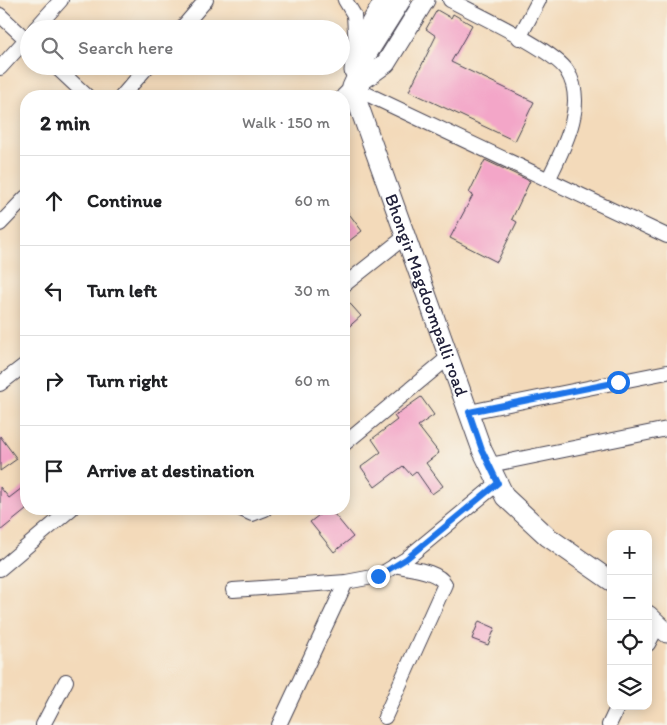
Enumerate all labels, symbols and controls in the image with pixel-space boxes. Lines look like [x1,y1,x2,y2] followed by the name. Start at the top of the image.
[20,20,350,75] search box
[38,34,66,62] icon: search
[78,36,173,59] text: Search here
[40,110,90,135] text: 2 min
[242,113,330,132] text: Walk · 150 m
[40,187,68,215] icon: ahead
[87,189,162,212] text: Continue
[295,191,330,210] text: 60 m
[380,191,473,399] street label: Bhongir Magdoompalli road
[40,277,68,305] icon: left
[87,279,157,302] text: Turn left
[294,281,330,300] text: 30 m
[40,367,68,395] icon: right
[87,369,168,392] text: Turn right
[295,371,330,390] text: 60 m
[607,371,630,394] route start
[40,457,68,485] icon: arrive
[87,459,254,482] text: Arrive at destination
[607,530,652,710] map controls
[607,530,652,575] button: +
[367,565,390,588] route end
[607,575,652,620] button: −
[607,620,652,665] button: locate
[607,665,652,710] button: layers

